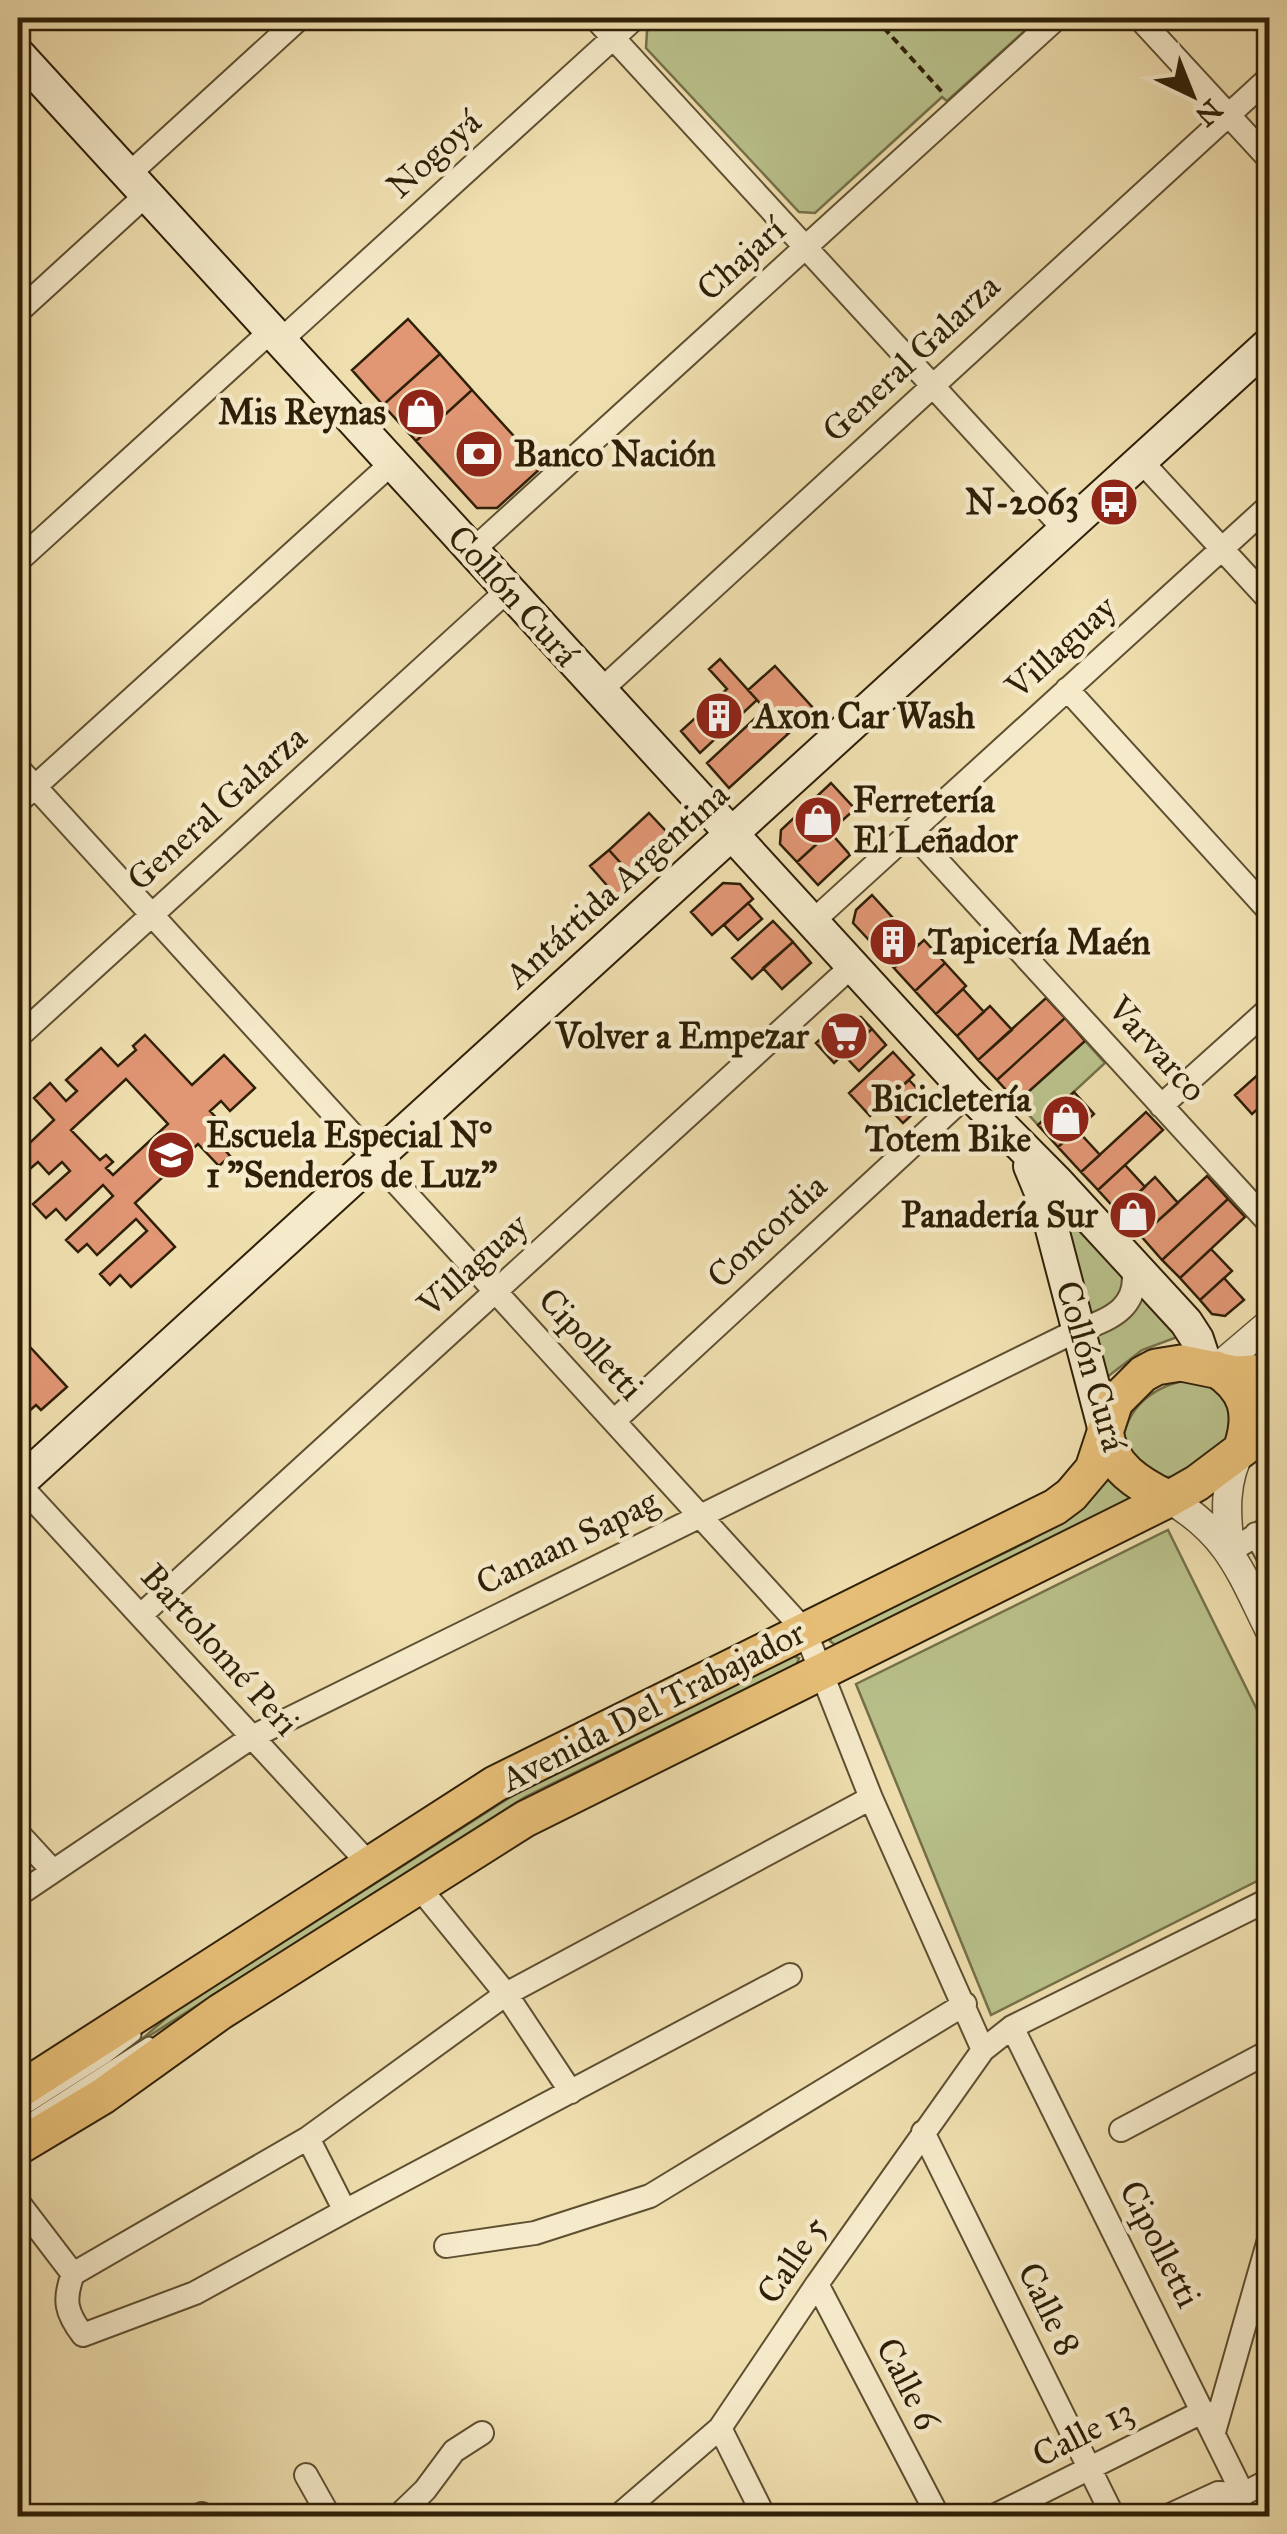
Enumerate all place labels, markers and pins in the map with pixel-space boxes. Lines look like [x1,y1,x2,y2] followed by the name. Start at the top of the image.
[395,386,447,438] shop icon: Mis Reynas
[218,391,386,434] place label: Mis Reynas
[453,428,505,480] bank icon: Banco Nación
[514,433,716,476] place label: Banco Nación
[1088,476,1140,528] bus stop icon: N-2063
[965,481,1079,524] place label: N-2063
[693,690,745,742] building icon: Axon Car Wash
[752,695,976,738] place label: Axon Car Wash
[853,779,1019,862] place label: Ferretería El Leñador
[792,794,844,846] shop icon: Ferretería El Leñador
[867,916,919,968] building icon: Tapicería Maén
[928,921,1151,964] place label: Tapicería Maén
[818,1010,870,1062] supermarket icon: Volver a Empezar
[555,1015,810,1058] place label: Volver a Empezar
[865,1078,1032,1161] place label: Bicicletería Totem Bike
[1040,1093,1092,1145] shop icon: Bicicletería Totem Bike
[206,1114,497,1197] place label: Escuela Especial N° 1 "Senderos de Luz"
[145,1129,197,1181] school or university icon: Escuela Especial N° 1 "Senderos de Luz"
[1107,1189,1159,1241] shop icon: Panadería Sur
[901,1194,1099,1237] place label: Panadería Sur

